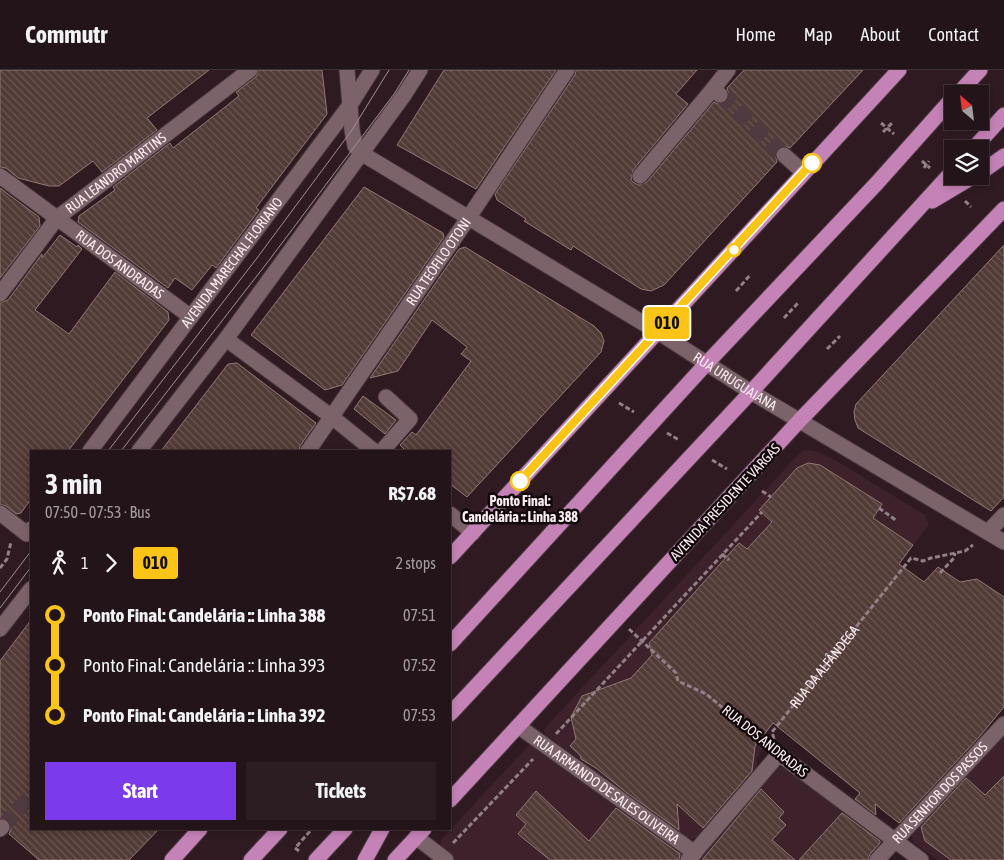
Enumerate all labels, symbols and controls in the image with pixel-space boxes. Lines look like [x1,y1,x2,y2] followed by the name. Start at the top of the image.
[25,21,107,48] text: Commutr
[736,24,776,45] text: Home
[804,24,833,45] text: Map
[861,24,900,45] text: About
[928,24,979,45] text: Contact
[944,85,989,130] north arrow
[944,85,989,185] map controls
[62,129,169,217] street label: RUA LEANDRO MARTINS
[944,140,989,185] button: layers
[802,153,822,173] unlabelled marker
[178,194,286,331] street label: AVENIDA MARECHAL FLORIANO
[403,215,474,308] street label: RUA TEÓFILO OTONI
[73,227,167,302] street label: RUA DOS ANDRADAS
[727,243,741,257] unlabelled marker
[638,307,696,339] line badge: 010
[654,312,680,333] text: 010
[690,349,780,414] street label: RUA URUGUAIANA
[667,440,783,564] street label: AVENIDA PRESIDENTE VARGAS
[45,468,102,500] text: 3 min
[510,471,530,491] marker: Ponto Final: Candelária :: Linha 388
[388,482,436,504] text: R$7.68
[462,493,578,525] place label: Ponto Final: Candelária :: Linha 388
[45,503,150,521] text: 07:50 – 07:53 · Bus
[45,549,73,577] icon: walk
[97,549,125,577] icon: forward
[143,552,168,573] text: 010
[81,554,89,572] text: 1
[395,554,436,572] text: 2 stops
[83,604,325,626] text: Ponto Final: Candelária :: Linha 388
[403,606,436,624] text: 07:51
[786,622,862,711] street label: RUA DA ALFÂNDEGA
[83,654,325,676] text: Ponto Final: Candelária :: Linha 393
[403,656,436,674] text: 07:52
[719,702,811,780] street label: RUA DOS ANDRADAS
[83,704,325,726] text: Ponto Final: Candelária :: Linha 392
[403,706,436,724] text: 07:53
[531,732,683,847] street label: RUA ARMANDO DE SALES OLIVEIRA
[889,739,991,847] street label: RUA SENHOR DOS PASSOS
[45,762,236,820] button: Start
[246,762,436,820] button: Tickets

